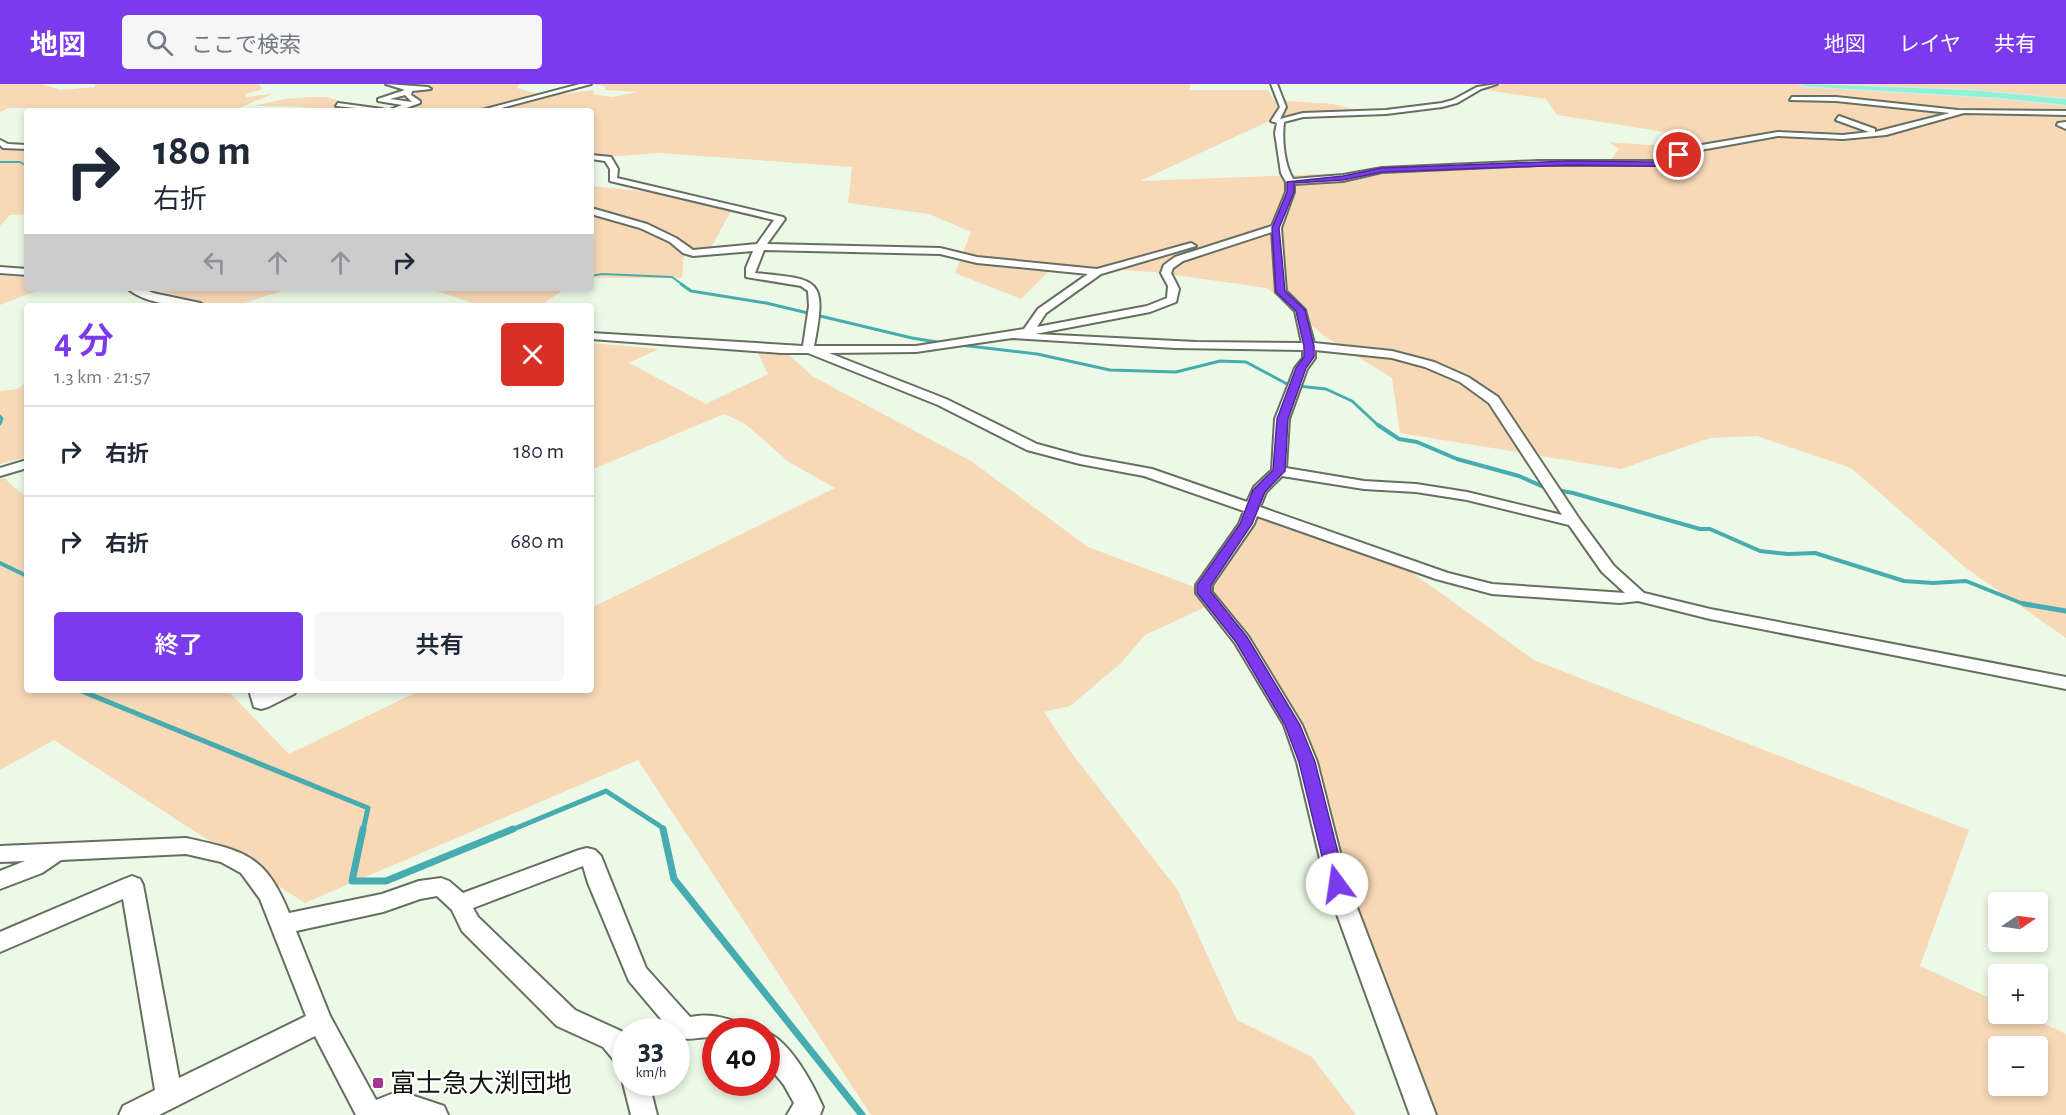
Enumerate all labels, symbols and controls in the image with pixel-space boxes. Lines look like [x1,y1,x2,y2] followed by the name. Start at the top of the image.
[122,15,542,69] search box
[143,26,176,59] icon: search
[30,32,86,60] text: 地図
[191,34,301,56] text: ここで検索
[1824,34,1866,55] text: 地図
[1899,34,1961,55] text: レイヤ
[1994,34,2036,55] text: 共有
[1653,129,1704,180] pin
[153,130,251,172] text: 180 m
[54,132,132,210] icon: right
[1662,138,1695,171] icon: arrive
[153,186,207,213] text: 右折
[198,246,231,279] icon: left
[261,246,294,279] icon: ahead
[324,246,357,279] icon: ahead
[387,246,420,279] icon: right
[501,323,564,386] button: close
[54,324,114,360] text: 4 分
[54,367,151,387] text: 1.3 km · 21:57
[54,435,87,468] icon: right
[513,440,564,462] text: 180 m
[105,443,149,465] text: 右折
[54,525,87,558] icon: right
[510,530,564,552] text: 680 m
[105,533,149,555] text: 右折
[54,612,303,681] button: 終了
[315,612,564,681] button: 共有
[1305,852,1369,916] position arrow
[1988,892,2048,952] north arrow
[1988,892,2048,1096] map controls
[1988,964,2048,1024] button: +
[702,1018,780,1096] speed limit sign: 40
[638,1035,664,1065] text: 33
[1988,1036,2048,1096] button: −
[636,1065,666,1080] text: km/h
[390,1070,572,1097] place label: 富士急大渕団地
[371,1076,385,1090] marker: 富士急大渕団地

